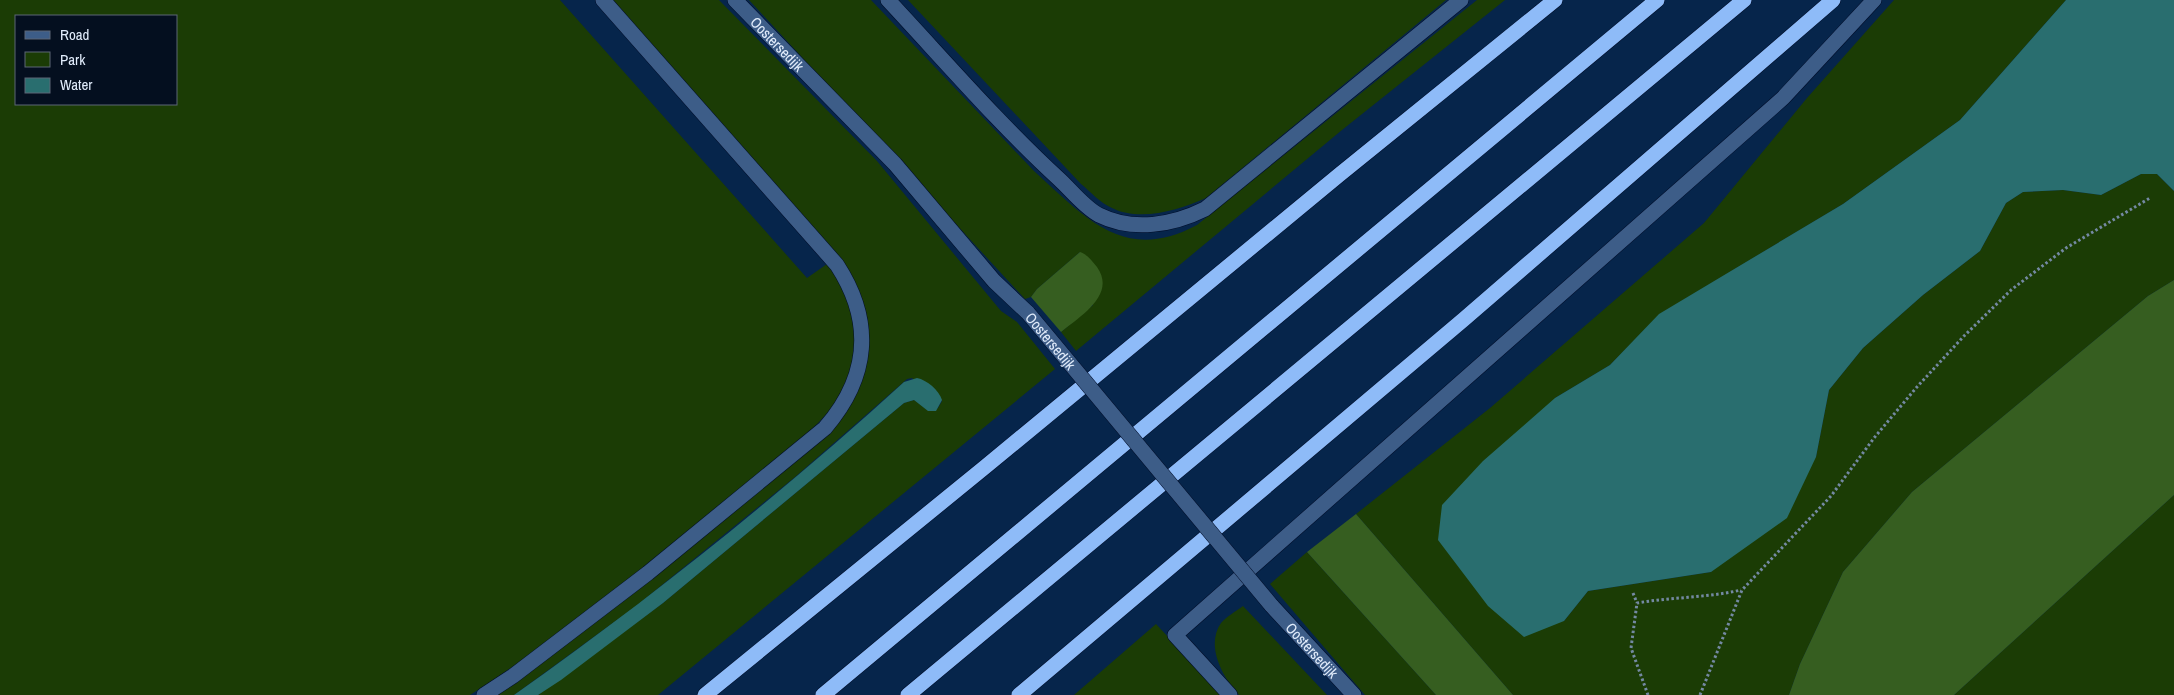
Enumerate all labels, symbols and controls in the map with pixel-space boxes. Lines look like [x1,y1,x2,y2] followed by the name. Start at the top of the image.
[746,12,810,76] street label: Oostersedijk
[15,15,178,105] legend
[60,24,89,45] text: Road
[60,49,86,70] text: Park
[60,74,92,95] text: Water
[1021,307,1082,375] street label: Oostersedijk
[1281,617,1344,683] street label: Oostersedijk

